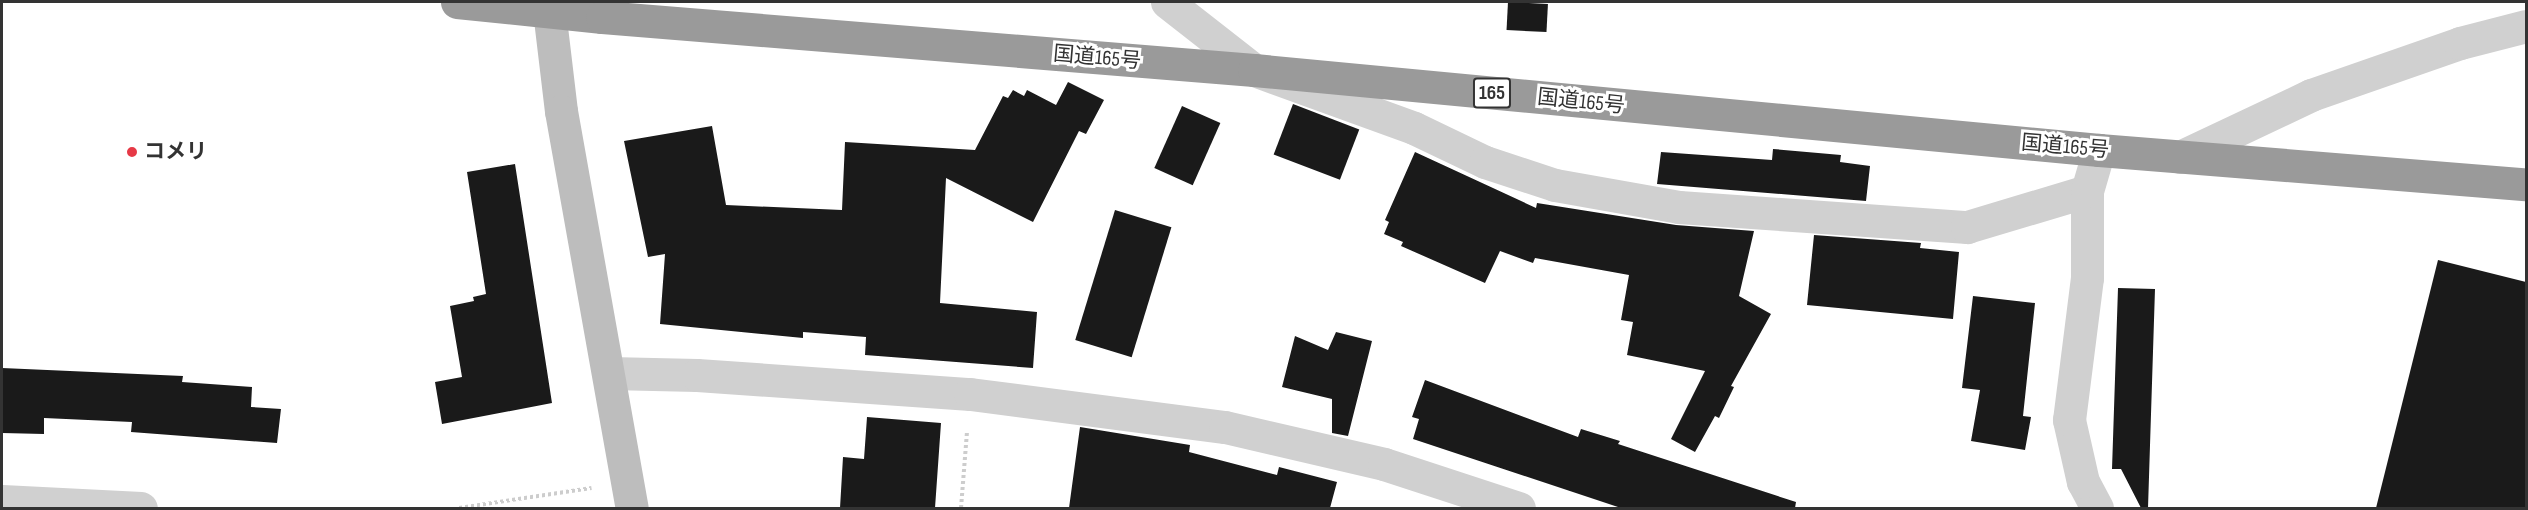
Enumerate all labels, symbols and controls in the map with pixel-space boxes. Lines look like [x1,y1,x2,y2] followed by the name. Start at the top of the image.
[1052,42,1142,74] street label: 国道165号
[1472,76,1512,110] road number: 165
[1536,85,1626,119] street label: 国道165号
[2020,131,2110,163] street label: 国道165号
[144,139,207,165] place label: コメリ
[125,145,139,159] marker: コメリ

